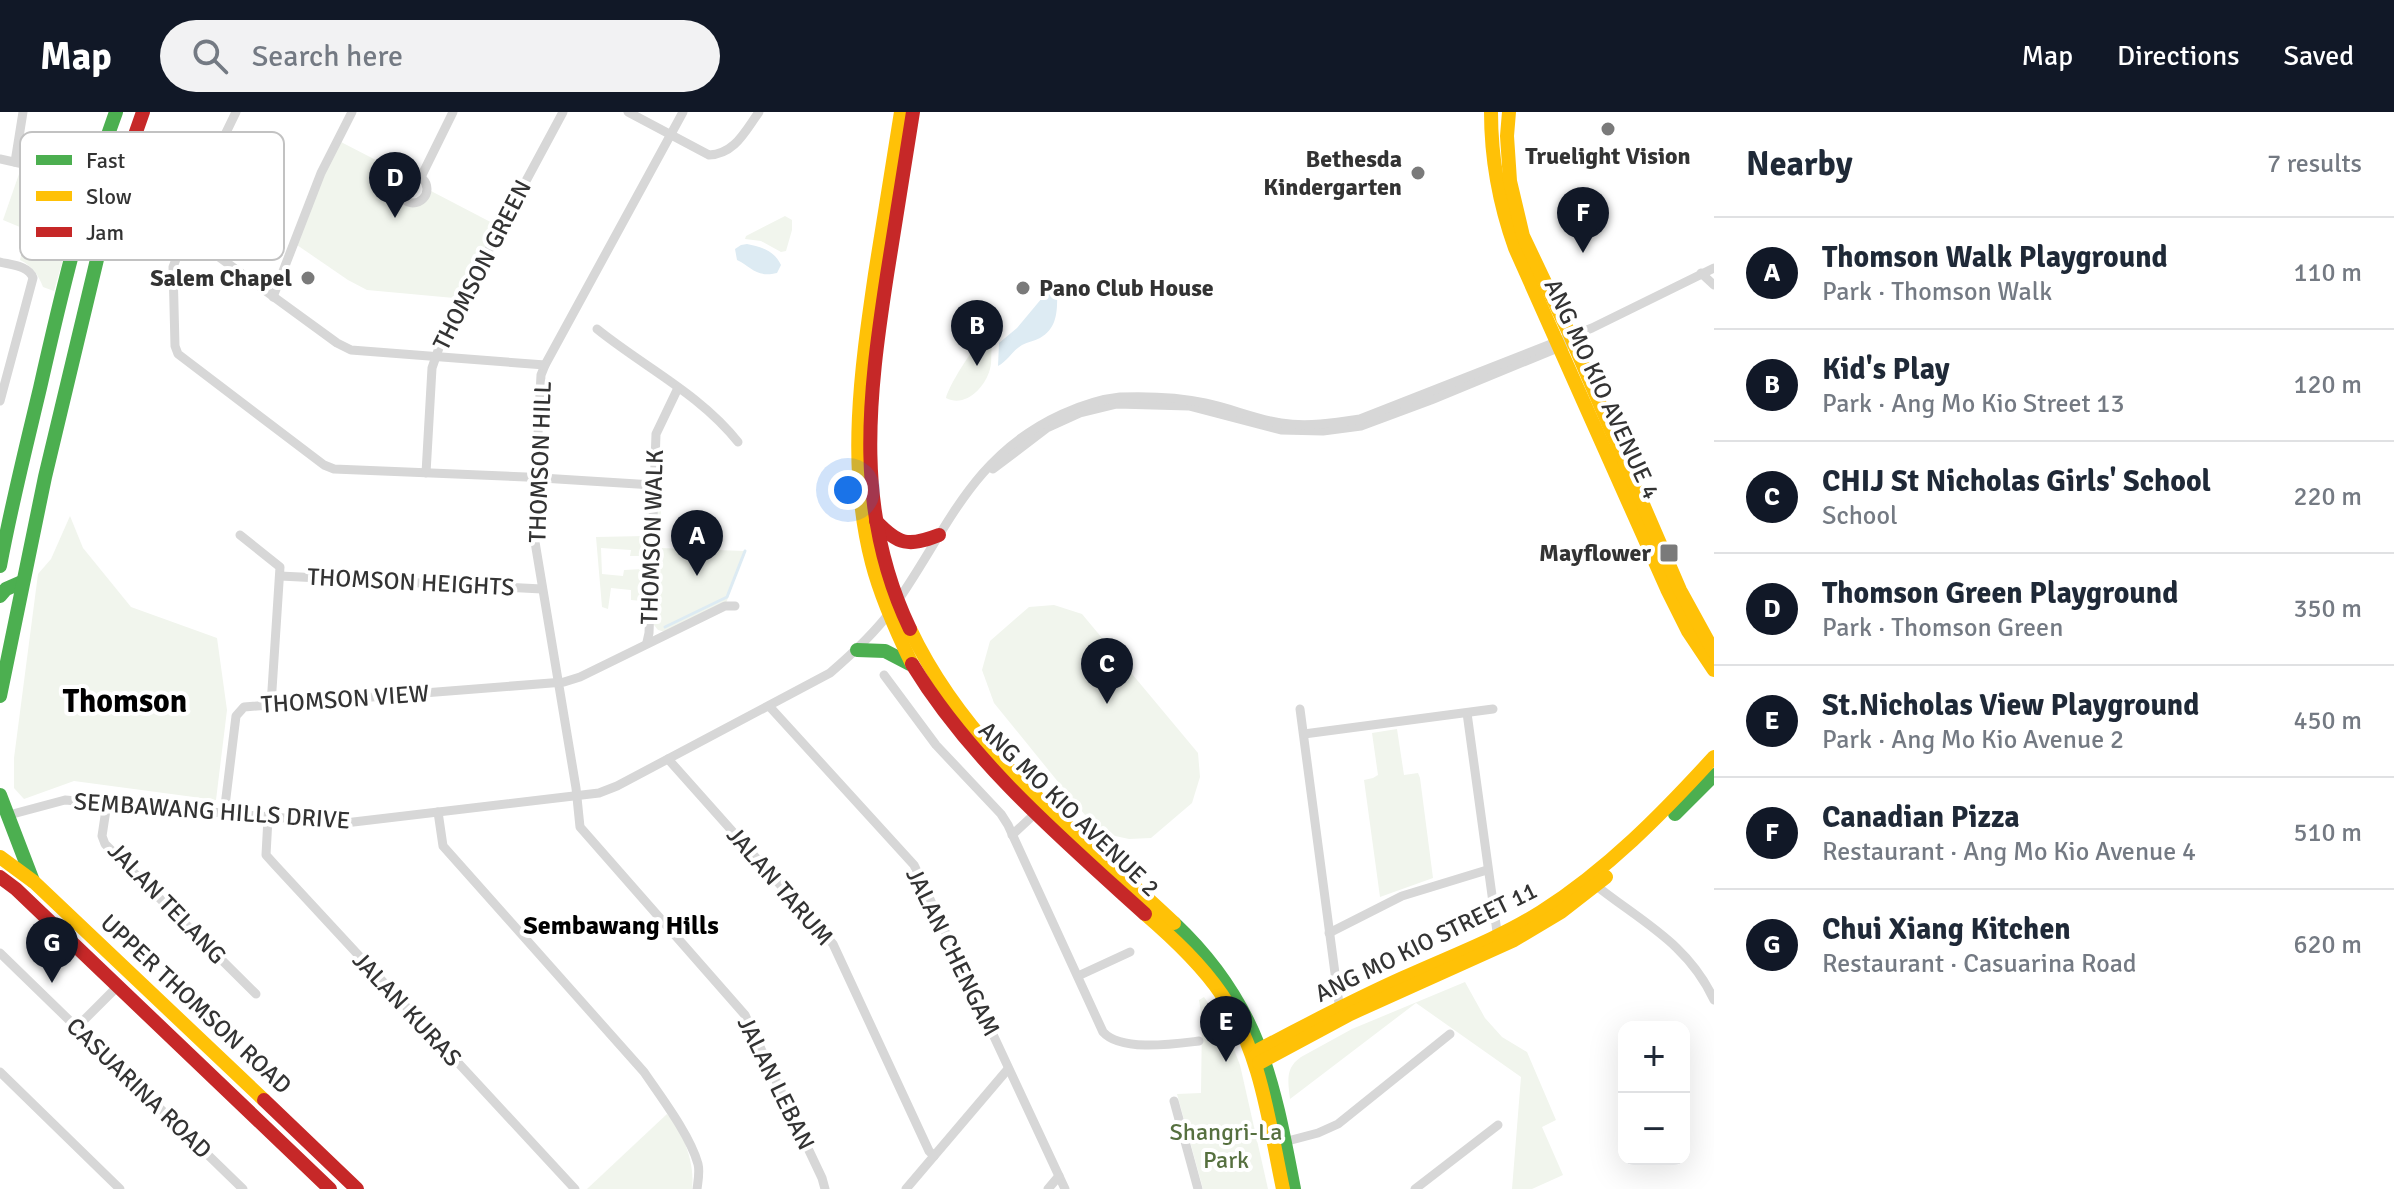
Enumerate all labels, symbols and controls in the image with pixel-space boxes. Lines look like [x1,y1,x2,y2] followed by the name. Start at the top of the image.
[160,20,720,92] search box
[40,33,112,80] text: Map
[188,34,232,78] icon: search
[252,38,403,75] text: Search here
[2021,39,2073,73] text: Map
[2117,39,2239,73] text: Directions
[2283,39,2354,73] text: Saved
[1599,120,1617,138] marker: Truelight Vision
[20,132,284,260] legend
[1525,141,1691,171] place label: Truelight Vision
[1746,143,1853,185] text: Nearby
[1263,144,1402,202] place label: Bethesda Kindergarten
[86,147,126,174] text: Fast
[2267,148,2362,180] text: 7 results
[369,152,421,218] pin: D
[1409,164,1427,182] marker: Bethesda Kindergarten
[426,175,538,355] street label: THOMSON GREEN
[86,183,132,210] text: Slow
[1557,187,1609,253] pin: F
[86,219,124,246] text: Jam
[1822,239,2168,276] text: Thomson Walk Playground
[1764,257,1780,289] text: A
[2293,257,2362,289] text: 110 m
[150,263,292,293] place label: Salem Chapel
[299,269,317,287] marker: Salem Chapel
[1039,273,1214,303] place label: Pano Club House
[1538,274,1666,504] street label: ANG MO KIO AVENUE 4
[1822,276,2052,308] text: Park · Thomson Walk
[1014,279,1032,297] marker: Pano Club House
[951,300,1003,366] pin: B
[1822,351,1950,388] text: Kid's Play
[1764,369,1780,401] text: B
[2293,369,2362,401] text: 120 m
[522,381,558,543] street label: THOMSON HILL
[1822,388,2124,420] text: Park · Ang Mo Kio Street 13
[634,449,670,625] street label: THOMSON WALK
[1822,463,2211,500] text: CHIJ St Nicholas Girls' School
[828,470,868,510] your location
[1764,481,1780,513] text: C
[2293,481,2362,513] text: 220 m
[1822,500,1898,532] text: School
[671,510,723,576] pin: A
[1539,538,1651,568] place label: Mayflower
[1658,542,1680,564] marker: Mayflower
[307,562,515,602] street label: THOMSON HEIGHTS
[1822,575,2178,612] text: Thomson Green Playground
[1763,593,1781,625] text: D
[2293,593,2362,625] text: 350 m
[1822,612,2063,644] text: Park · Thomson Green
[1081,638,1133,704] pin: C
[260,678,430,720] street label: THOMSON VIEW
[63,682,187,721] district label: Thomson
[1822,687,2199,724] text: St.Nicholas View Playground
[1765,705,1779,737] text: E
[2293,705,2362,737] text: 450 m
[972,715,1166,903] street label: ANG MO KIO AVENUE 2
[1822,724,2124,756] text: Park · Ang Mo Kio Avenue 2
[73,786,351,836] street label: SEMBAWANG HILLS DRIVE
[1822,799,2020,836] text: Canadian Pizza
[1765,817,1779,849] text: F
[2293,817,2362,849] text: 510 m
[720,820,840,952] street label: JALAN TARUM
[101,836,233,970] street label: JALAN TELANG
[1822,836,2196,868] text: Restaurant · Ang Mo Kio Avenue 4
[899,863,1007,1041] street label: JALAN CHENGAM
[1310,875,1542,1009] street label: ANG MO KIO STREET 11
[94,908,298,1100] street label: UPPER THOMSON ROAD
[523,910,719,942] district label: Sembawang Hills
[1822,911,2071,948] text: Chui Xiang Kitchen
[26,917,78,983] pin: G
[1763,929,1781,961] text: G
[2293,929,2362,961] text: 620 m
[346,945,468,1073] street label: JALAN KURAS
[1822,948,2137,980] text: Restaurant · Casuarina Road
[1200,996,1252,1062] pin: E
[60,1011,218,1165] street label: CASUARINA ROAD
[731,1011,821,1155] street label: JALAN LEBAN
[1618,1021,1690,1165] map controls
[1618,1021,1690,1093] button: +
[1618,1093,1690,1165] button: −
[1170,1117,1282,1175] park label: Shangri-La Park

